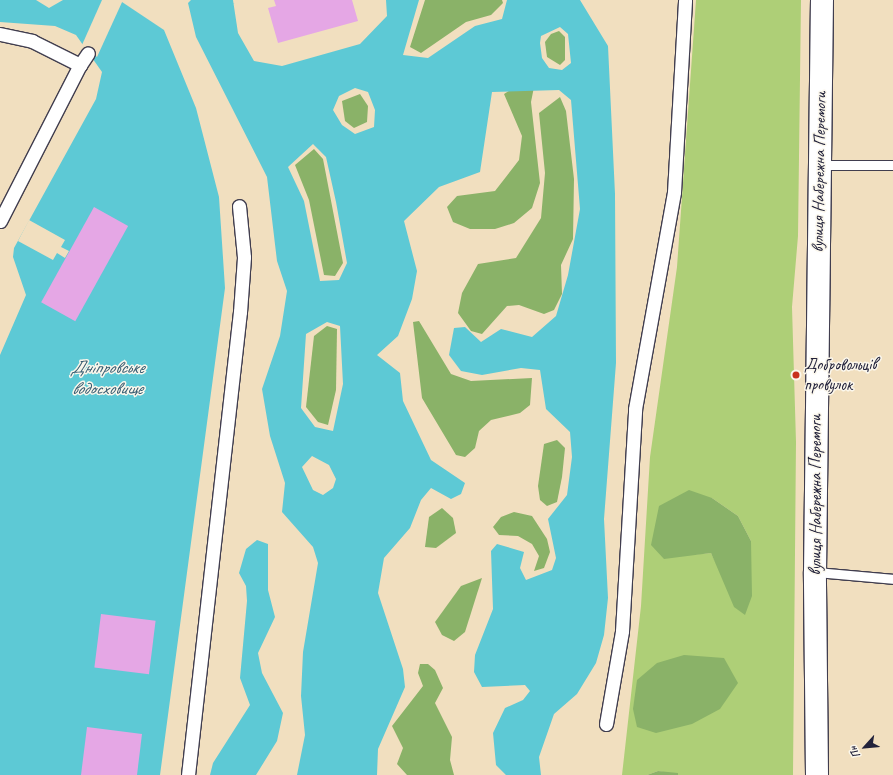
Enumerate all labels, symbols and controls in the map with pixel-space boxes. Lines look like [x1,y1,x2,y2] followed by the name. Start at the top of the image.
[807,92,831,252] street label: вулиця Набережна Перемоги
[804,355,877,395] place label: Добровольців провулок
[70,357,144,400] water label: Дніпровське водосховище
[791,370,801,380] marker: Добровольців провулок
[806,415,826,575] street label: вулиця Набережна Перемоги
[845,727,885,767] north arrow
[845,744,863,761] text: Пн

